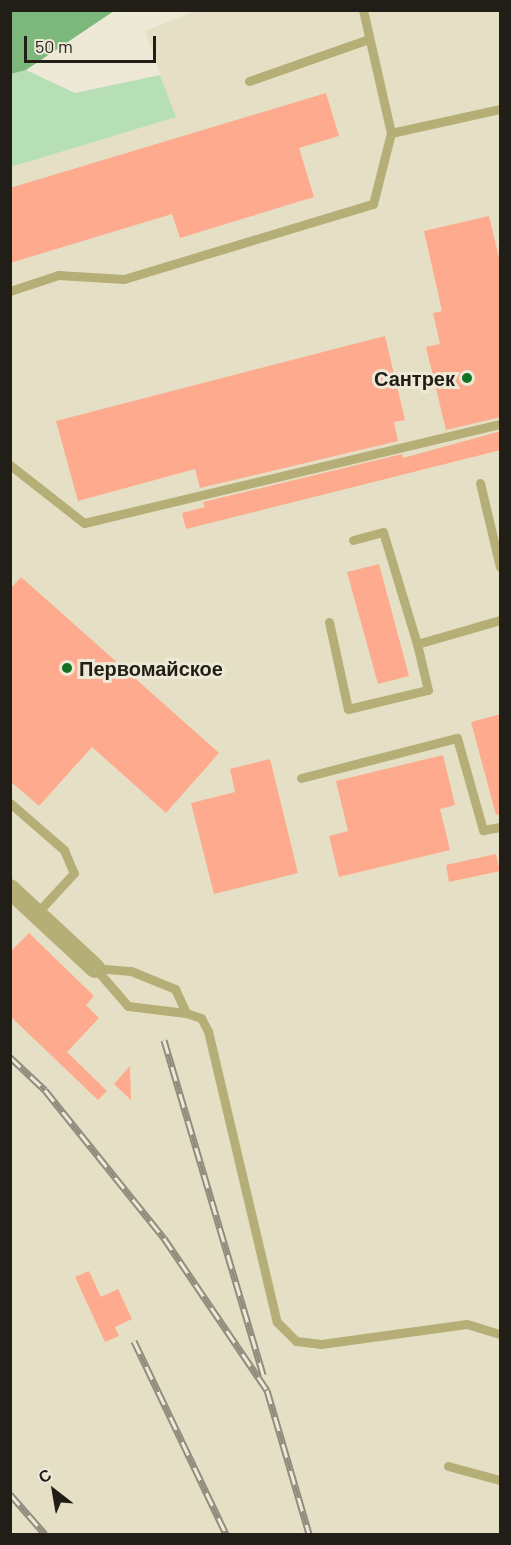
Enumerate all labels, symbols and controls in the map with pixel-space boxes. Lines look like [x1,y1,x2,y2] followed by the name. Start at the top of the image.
[27,24,159,62] scale bar
[35,35,73,57] text: 50 m
[374,366,455,390] place label: Сантрек
[460,371,474,385] marker: Сантрек
[79,656,223,680] place label: Первомайское
[60,661,74,675] marker: Первомайское
[24,1461,84,1521] north arrow
[35,1464,54,1486] text: С

